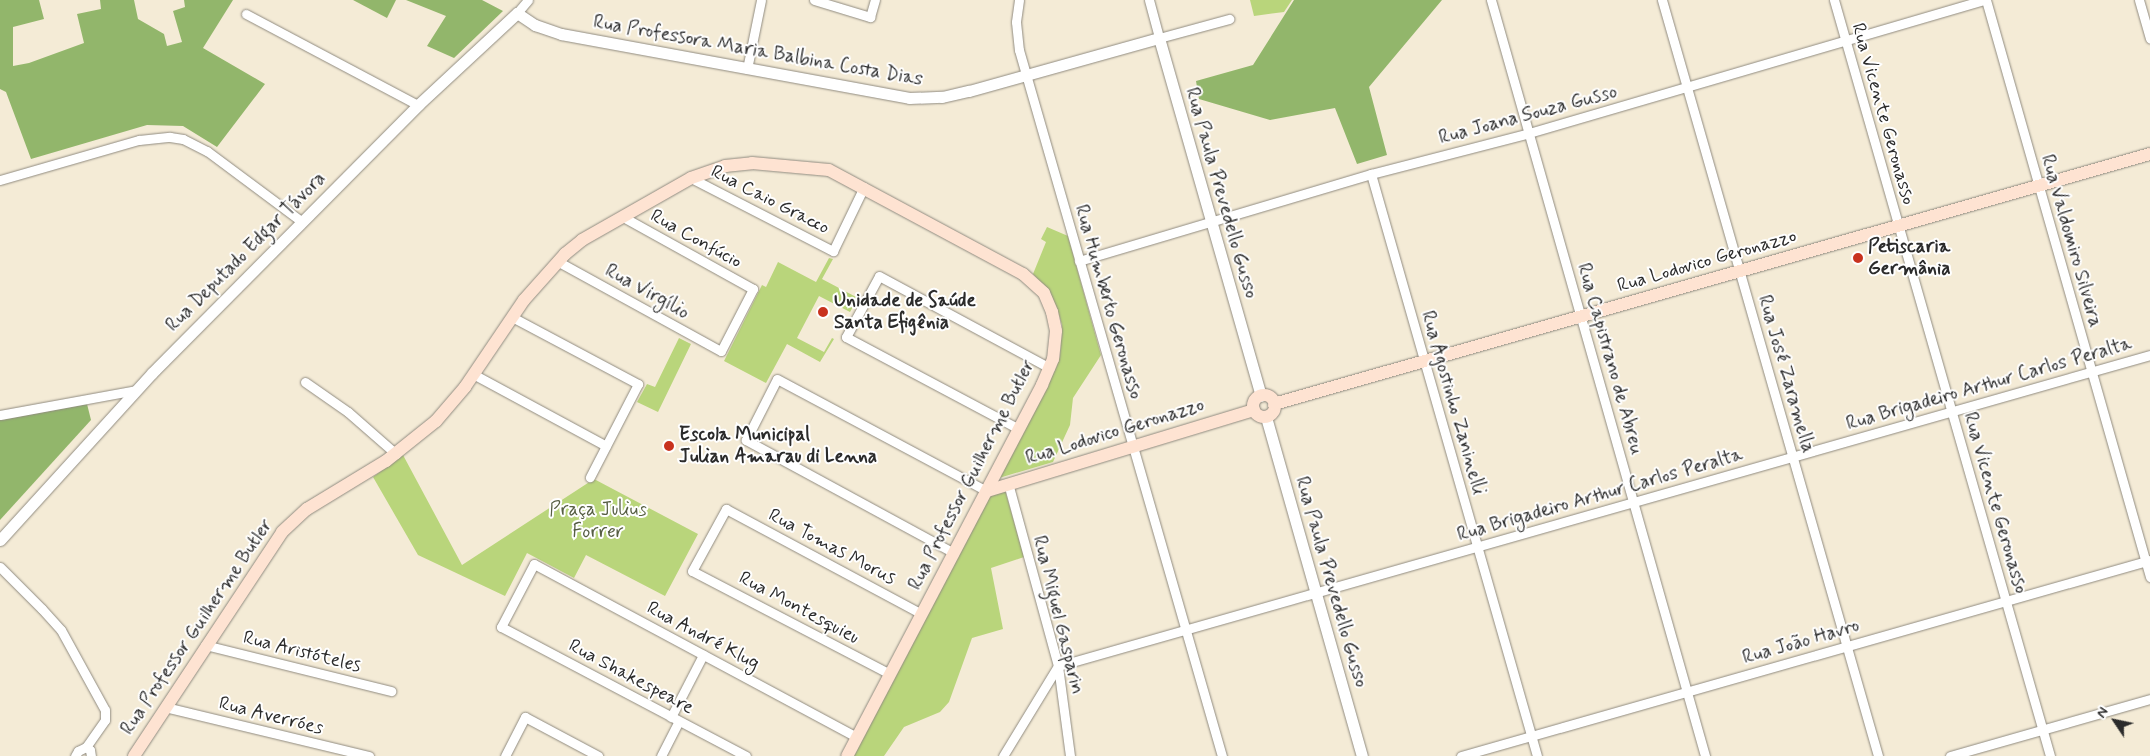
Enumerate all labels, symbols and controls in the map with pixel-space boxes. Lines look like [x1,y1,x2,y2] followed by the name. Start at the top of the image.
[592,11,924,91] street label: Rua Professora Maria Balbina Costa Dias
[1846,21,1920,207] street label: Rua Vicente Geronasso
[1436,80,1620,150] street label: Rua Joana Souza Gusso
[1181,89,1261,297] street label: Rua Paula Prevedello Gusso
[2036,153,2106,329] street label: Rua Valdomiro Silveira
[708,161,832,239] street label: Rua Caio Gracco
[161,167,331,337] street label: Rua Deputado Edgar Távora
[1070,203,1146,401] street label: Rua Humberto Geronasso
[646,204,746,274] street label: Rua Confúcio
[1614,224,1800,298] street label: Rua Lodovico Geronazzo
[1868,236,1950,280] place label: Petiscaria Germânia
[1852,252,1864,264] marker: Petiscaria Germânia
[601,260,693,324] street label: Rua Virgílio
[1572,262,1648,456] street label: Rua Capistrano de Abreu
[834,290,976,334] place label: Unidade de Saúde Santa Efigênia
[1752,292,1820,456] street label: Rua José Zaramella
[816,305,830,319] marker: Unidade de Saúde Santa Efigênia
[1416,308,1490,498] street label: Rua Agostinho Zaninelli
[1844,332,2134,436] street label: Rua Brigadeiro Arthur Carlos Peralta
[905,358,1039,592] street label: Rua Professor Guilherme Butler
[1022,394,1208,470] street label: Rua Lodovico Geronazzo
[1958,410,2032,596] street label: Rua Vicente Geronasso
[679,424,876,468] place label: Escola Municipal Julian Amarau di Lenna
[663,440,675,452] marker: Escola Municipal Julian Amarau di Lenna
[1455,443,1745,547] street label: Rua Brigadeiro Arthur Carlos Peralta
[1291,478,1371,686] street label: Rua Paula Prevedello Gusso
[548,499,648,543] park label: Praça Julius Forrer
[766,505,898,589] street label: Rua Tomas Morus
[117,516,277,738] street label: Rua Professor Guilherme Butler
[1028,536,1088,694] street label: Rua Miguel Gasparin
[732,565,866,651] street label: Rua Montesquieu
[643,597,763,675] street label: Rua André Klug
[1739,614,1863,670] street label: Rua João Havro
[241,626,363,678] street label: Rua Aristóteles
[566,635,696,719] street label: Rua Shakespeare
[217,692,325,740] street label: Rua Averróes
[2090,696,2140,746] north arrow
[2092,704,2113,722] text: N

